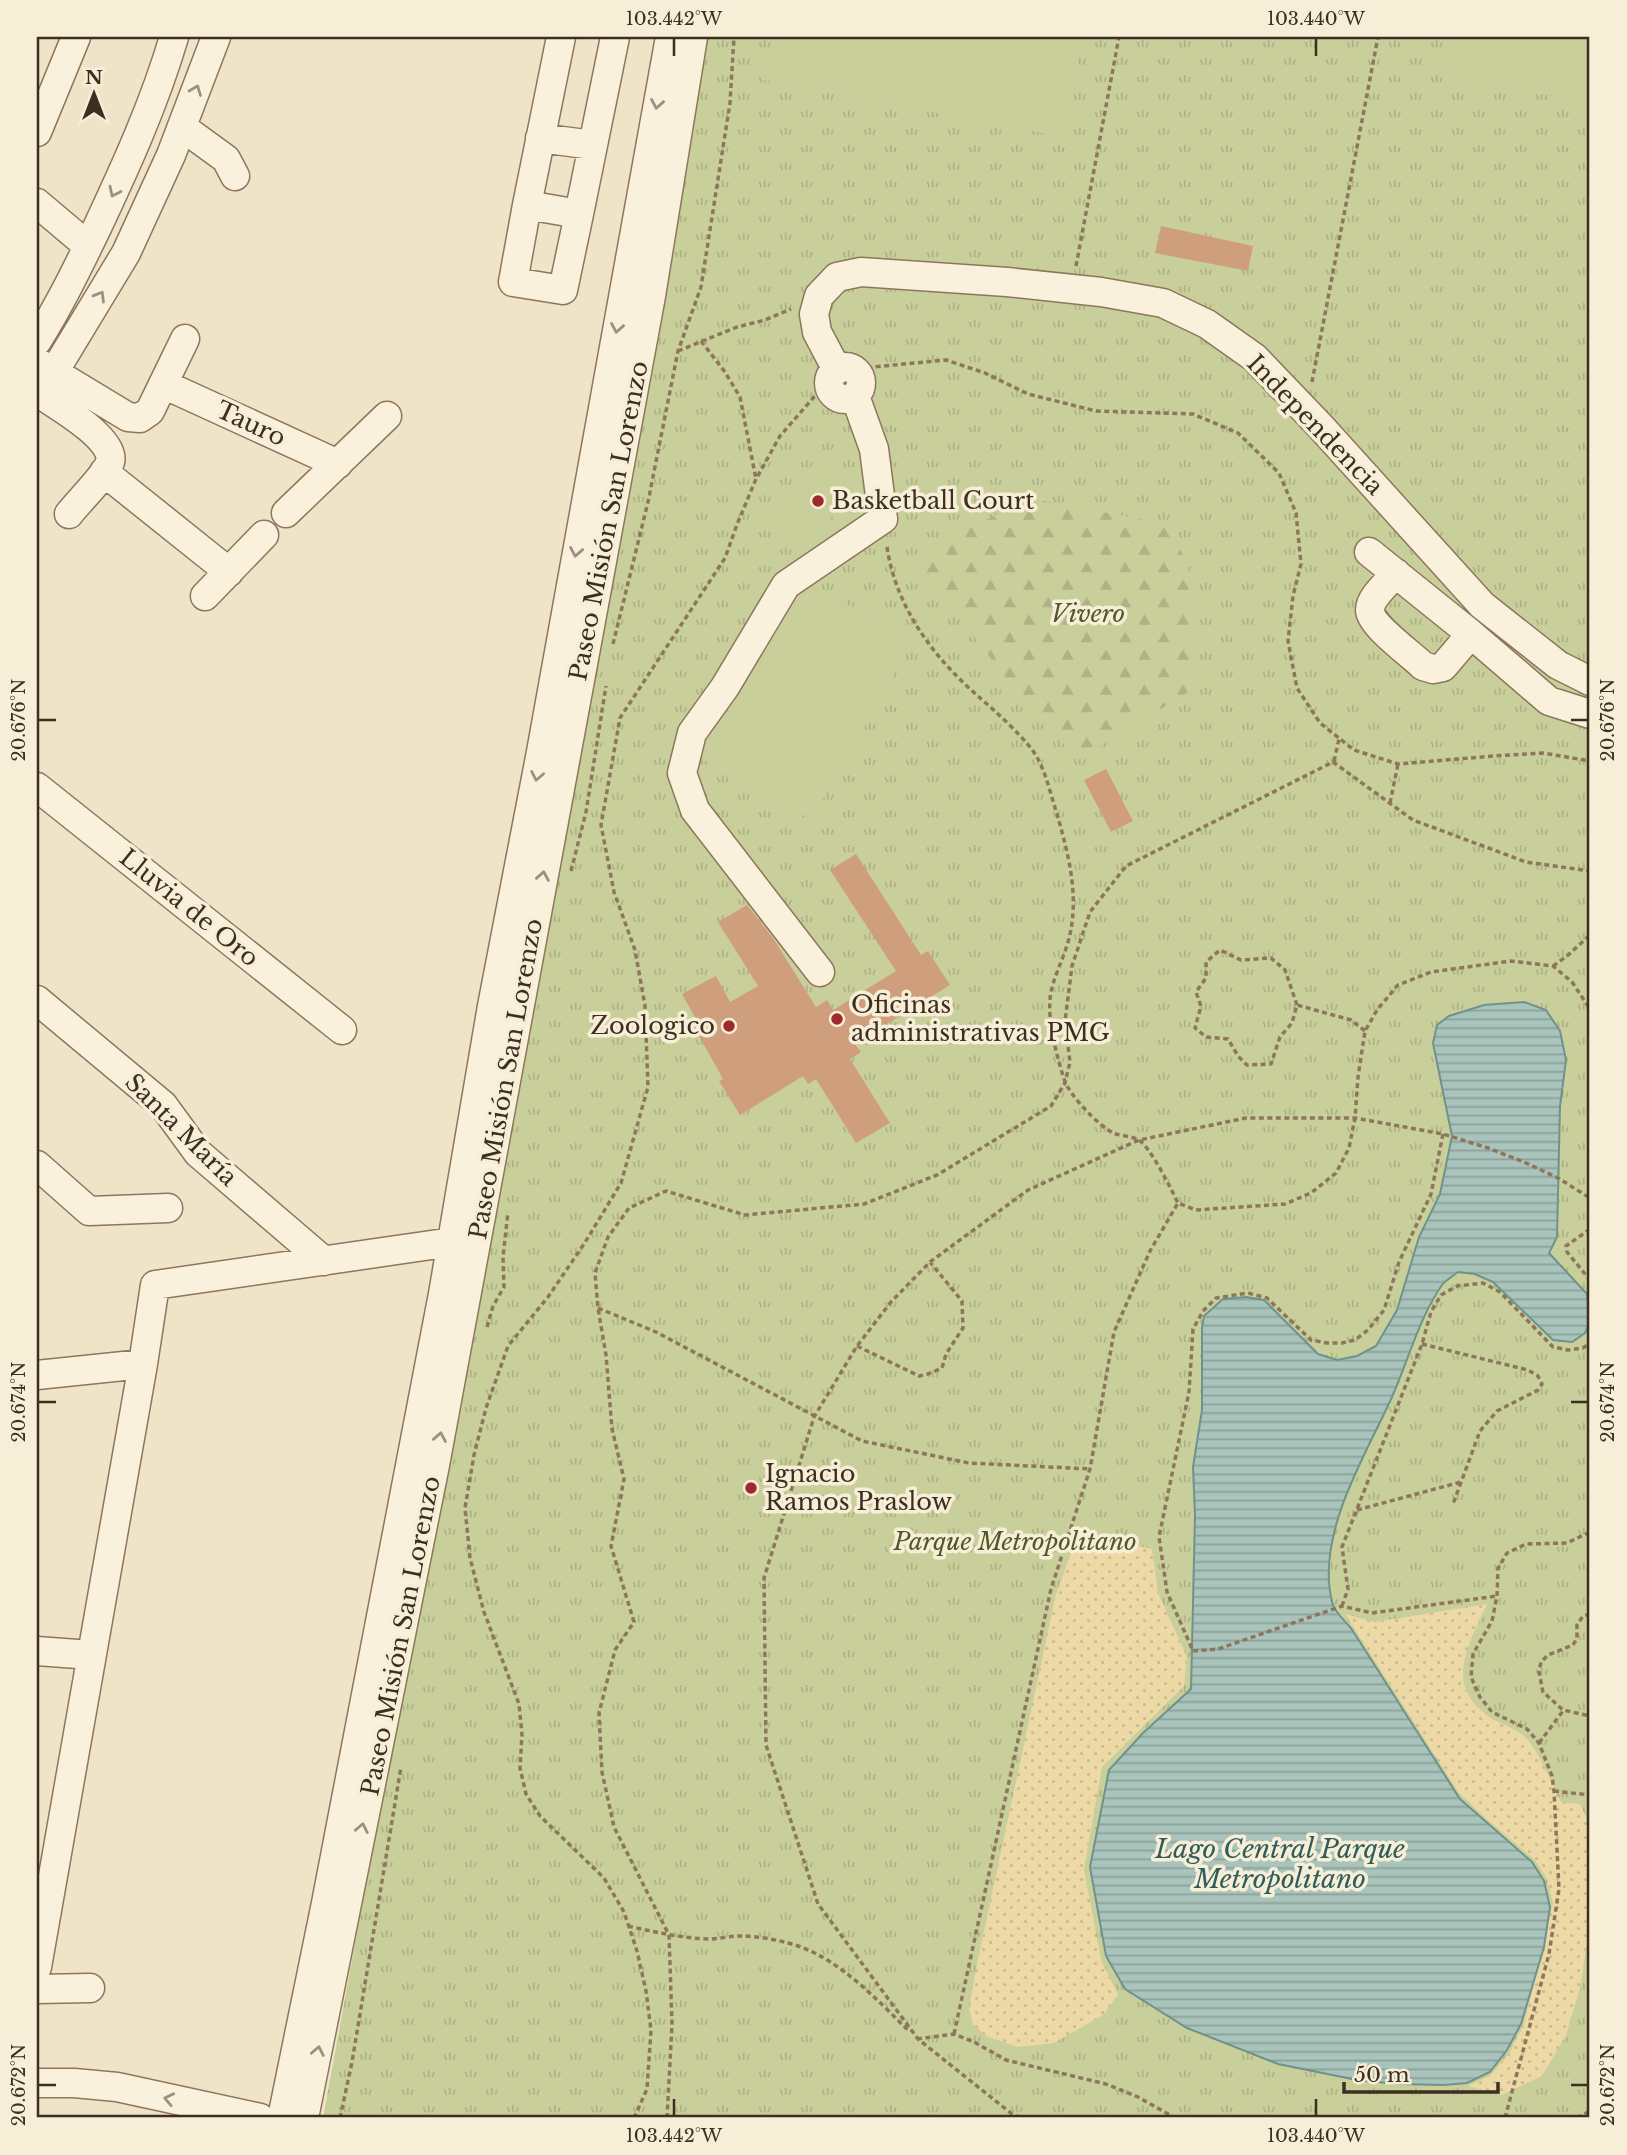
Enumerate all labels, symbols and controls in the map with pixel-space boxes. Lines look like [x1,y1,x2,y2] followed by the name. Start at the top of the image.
[626,8,723,30] text: 103.442°W
[1267,8,1366,30] text: 103.440°W
[60,60,130,130] north arrow
[85,66,103,89] text: N
[188,85,202,97] one-way arrow
[651,98,666,110] one-way arrow
[108,185,122,197] one-way arrow
[92,291,105,304] one-way arrow
[610,322,625,334] one-way arrow
[1241,348,1390,501] street label: Independencia
[563,359,654,683] street label: Paseo Misión San Lorenzo
[212,395,290,452] street label: Tauro
[832,486,1034,515] place label: Basketball Court
[810,493,826,509] marker: Basketball Court
[570,546,585,558] one-way arrow
[1051,599,1125,628] park label: Vivero
[8,679,30,761] text: 20.676°N
[1597,679,1619,761] text: 20.676°N
[530,770,545,782] one-way arrow
[114,843,265,973] street label: Lluvia de Oro
[535,870,550,882] one-way arrow
[463,916,548,1242] street label: Paseo Misión San Lorenzo
[851,990,1110,1047] place label: Oficinas administrativas PMG
[591,1011,715,1040] place label: Zoologico
[829,1011,845,1027] marker: Oficinas administrativas PMG
[721,1018,737,1034] marker: Zoologico
[119,1068,244,1192] street label: Santa María
[8,1361,30,1443] text: 20.674°N
[1597,1361,1619,1443] text: 20.674°N
[432,1431,447,1443] one-way arrow
[765,1459,953,1516] place label: Ignacio Ramos Praslow
[355,1474,446,1798] street label: Paseo Misión San Lorenzo
[743,1480,759,1496] marker: Ignacio Ramos Praslow
[892,1527,1137,1556] park label: Parque Metropolitano
[354,1822,369,1834] one-way arrow
[1154,1833,1405,1895] water label: Lago Central Parque Metropolitano
[8,2044,30,2126] text: 20.672°N
[1597,2044,1619,2126] text: 20.672°N
[309,2045,324,2057] one-way arrow
[1344,2050,1498,2094] scale bar
[1354,2062,1410,2088] text: 50 m
[163,2092,175,2107] one-way arrow
[626,2125,723,2147] text: 103.442°W
[1267,2125,1366,2147] text: 103.440°W

